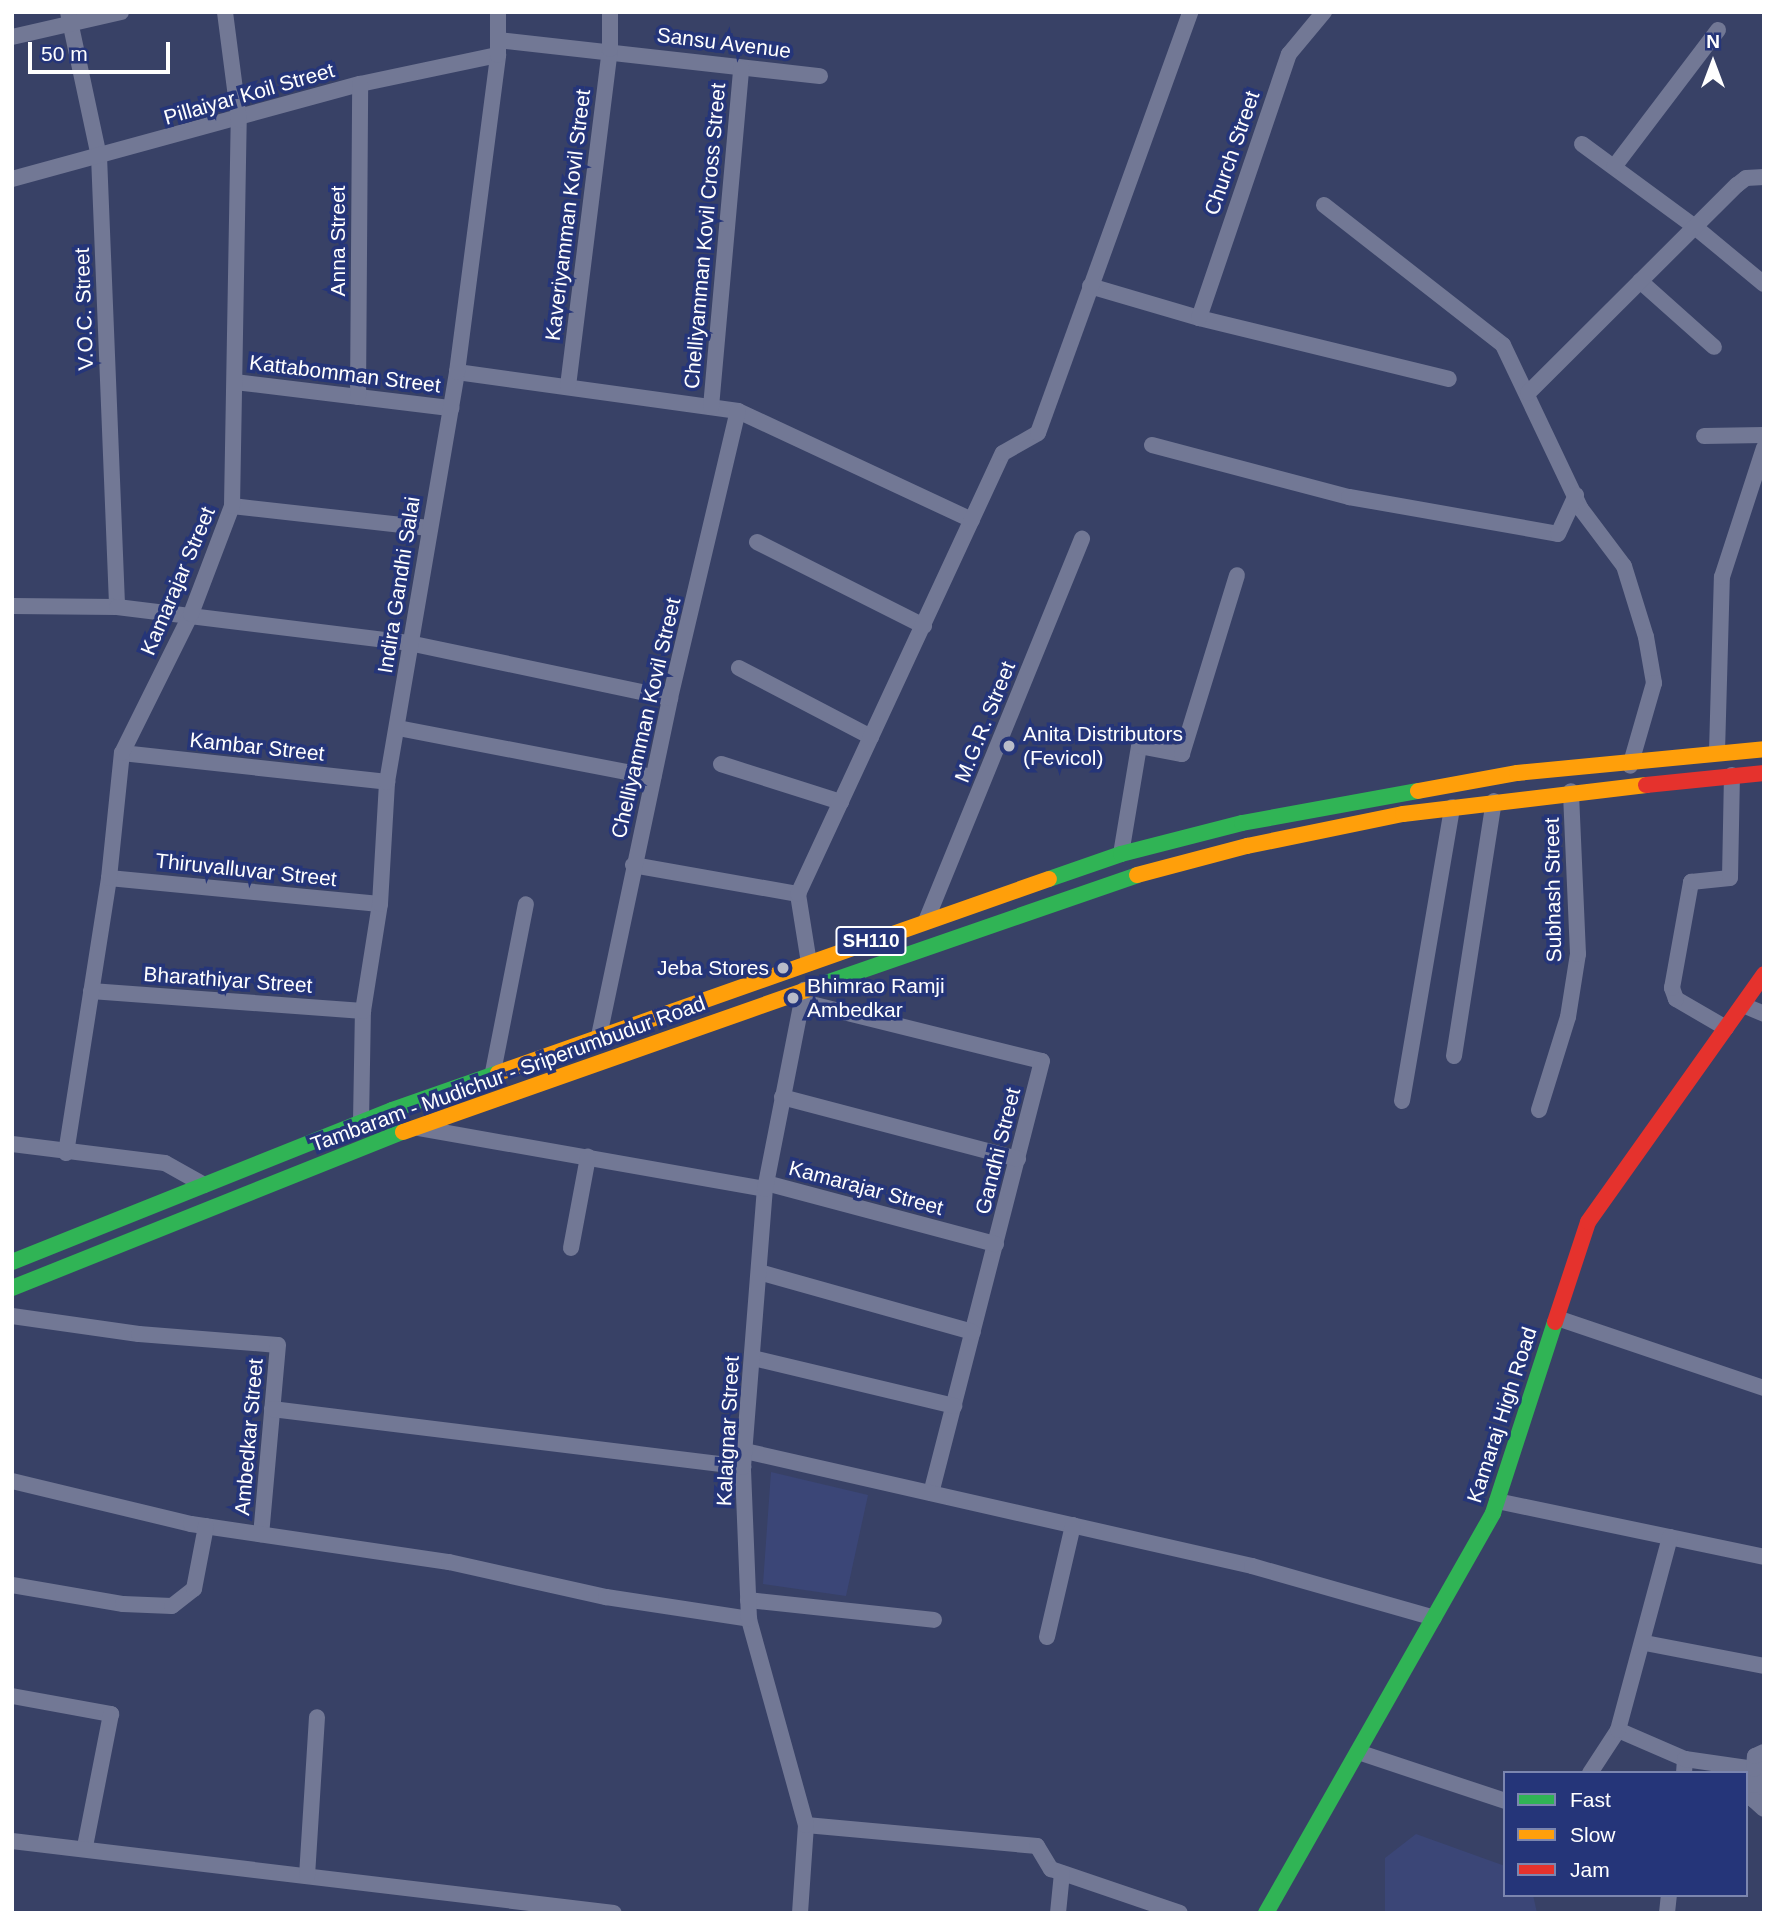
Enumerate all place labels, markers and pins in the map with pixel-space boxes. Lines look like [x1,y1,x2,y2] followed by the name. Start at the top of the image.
[1023,721,1183,771] place label: Anita Distributors (Fevicol)
[1001,738,1017,754] marker: Anita Distributors (Fevicol)
[657,955,769,981] place label: Jeba Stores
[775,960,791,976] marker: Jeba Stores
[807,973,945,1023] place label: Bhimrao Ramji Ambedkar
[785,990,801,1006] marker: Bhimrao Ramji Ambedkar

